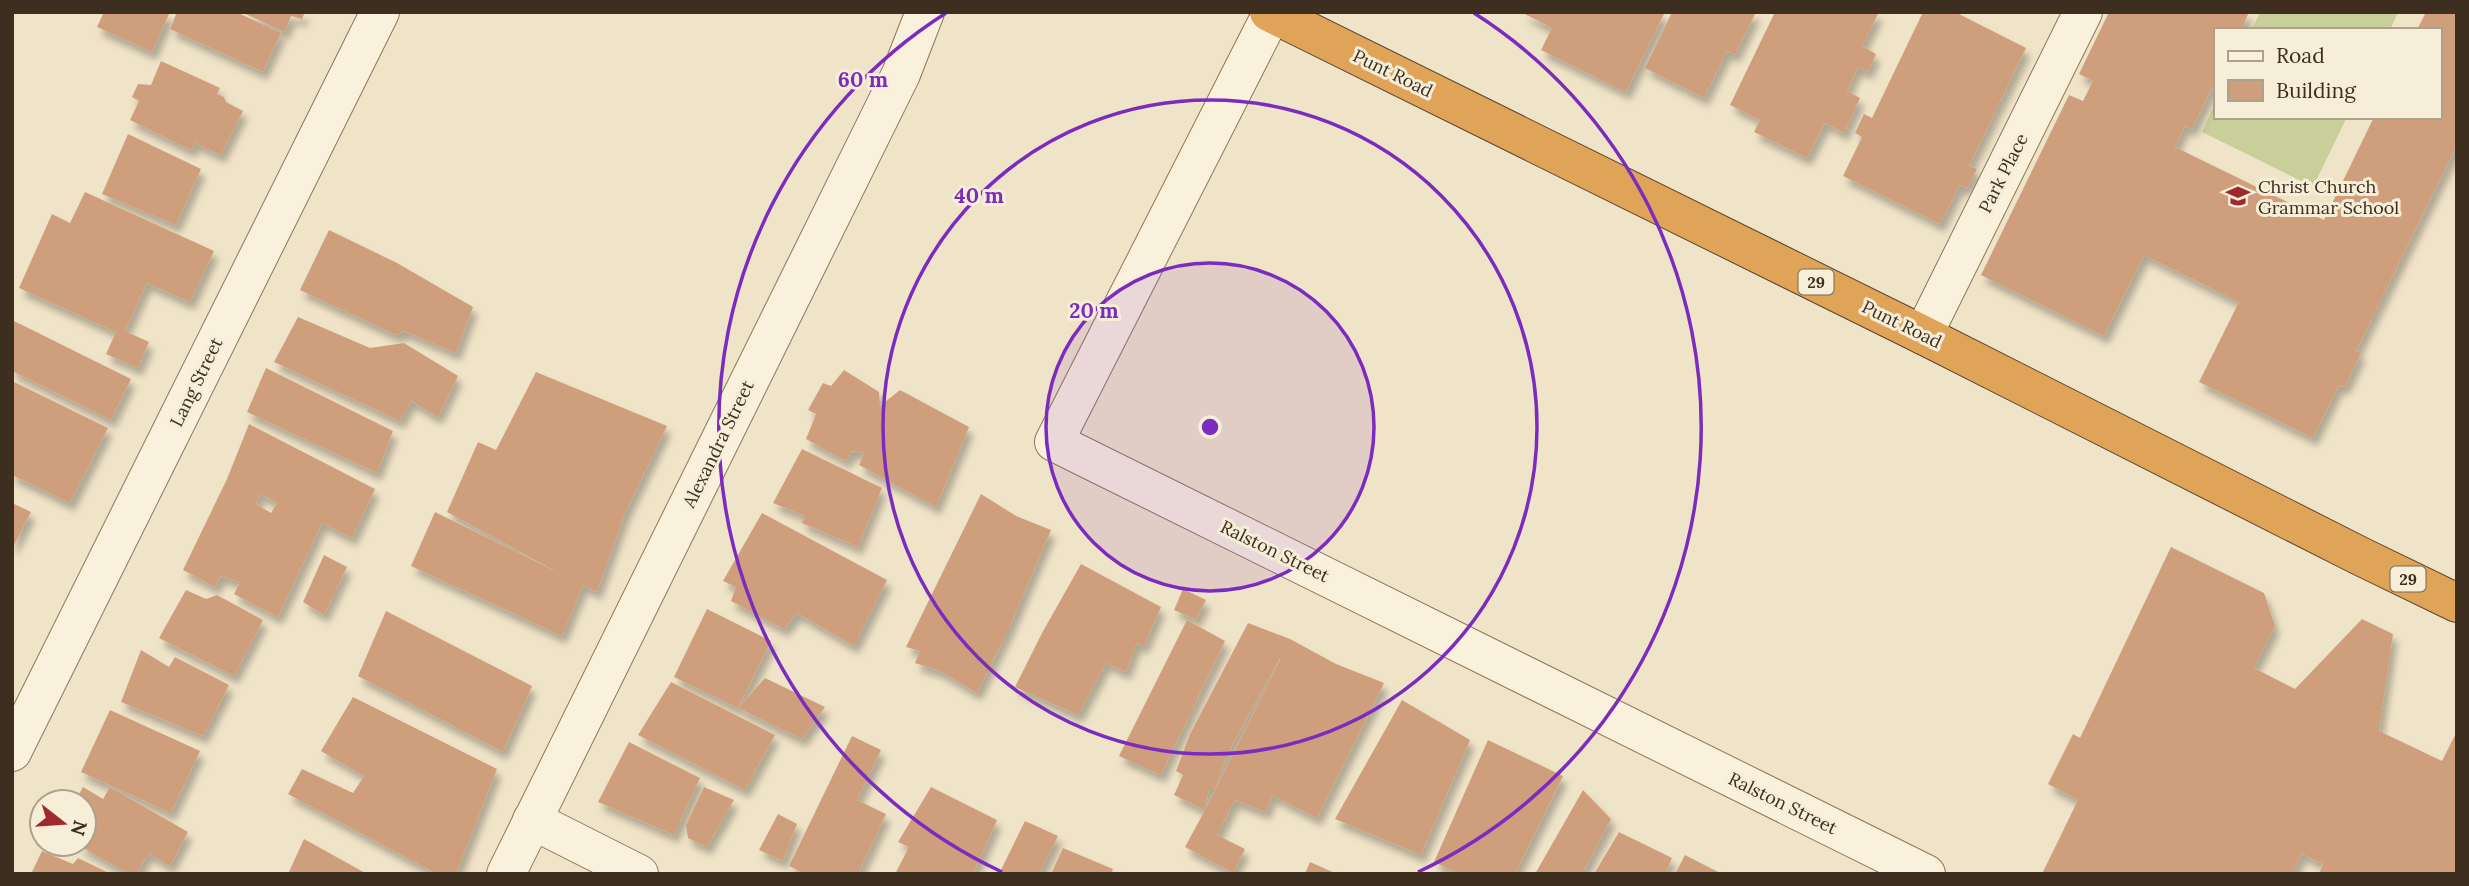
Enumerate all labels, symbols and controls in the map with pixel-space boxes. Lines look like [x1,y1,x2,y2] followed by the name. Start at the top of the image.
[2214,28,2441,119] legend
[2276,42,2325,69] text: Road
[1349,44,1437,102] street label: Punt Road
[838,66,888,93] text: 60 m
[2276,77,2356,104] text: Building
[1973,129,2033,217] street label: Park Place
[2258,175,2399,219] place label: Christ Church Grammar School
[954,182,1004,209] text: 40 m
[2224,182,2252,210] school or university icon: Christ Church Grammar School
[1798,270,1834,294] road number: 29
[1858,295,1946,353] street label: Punt Road
[1069,297,1119,324] text: 20 m
[164,333,228,431] street label: Lang Street
[677,376,759,512] street label: Alexandra Street
[1198,415,1222,439] centre of rings
[1217,515,1333,587] street label: Ralston Street
[2390,566,2426,592] road number: 29
[1725,767,1841,839] street label: Ralston Street
[28,788,98,858] north arrow
[66,817,93,839] text: N

